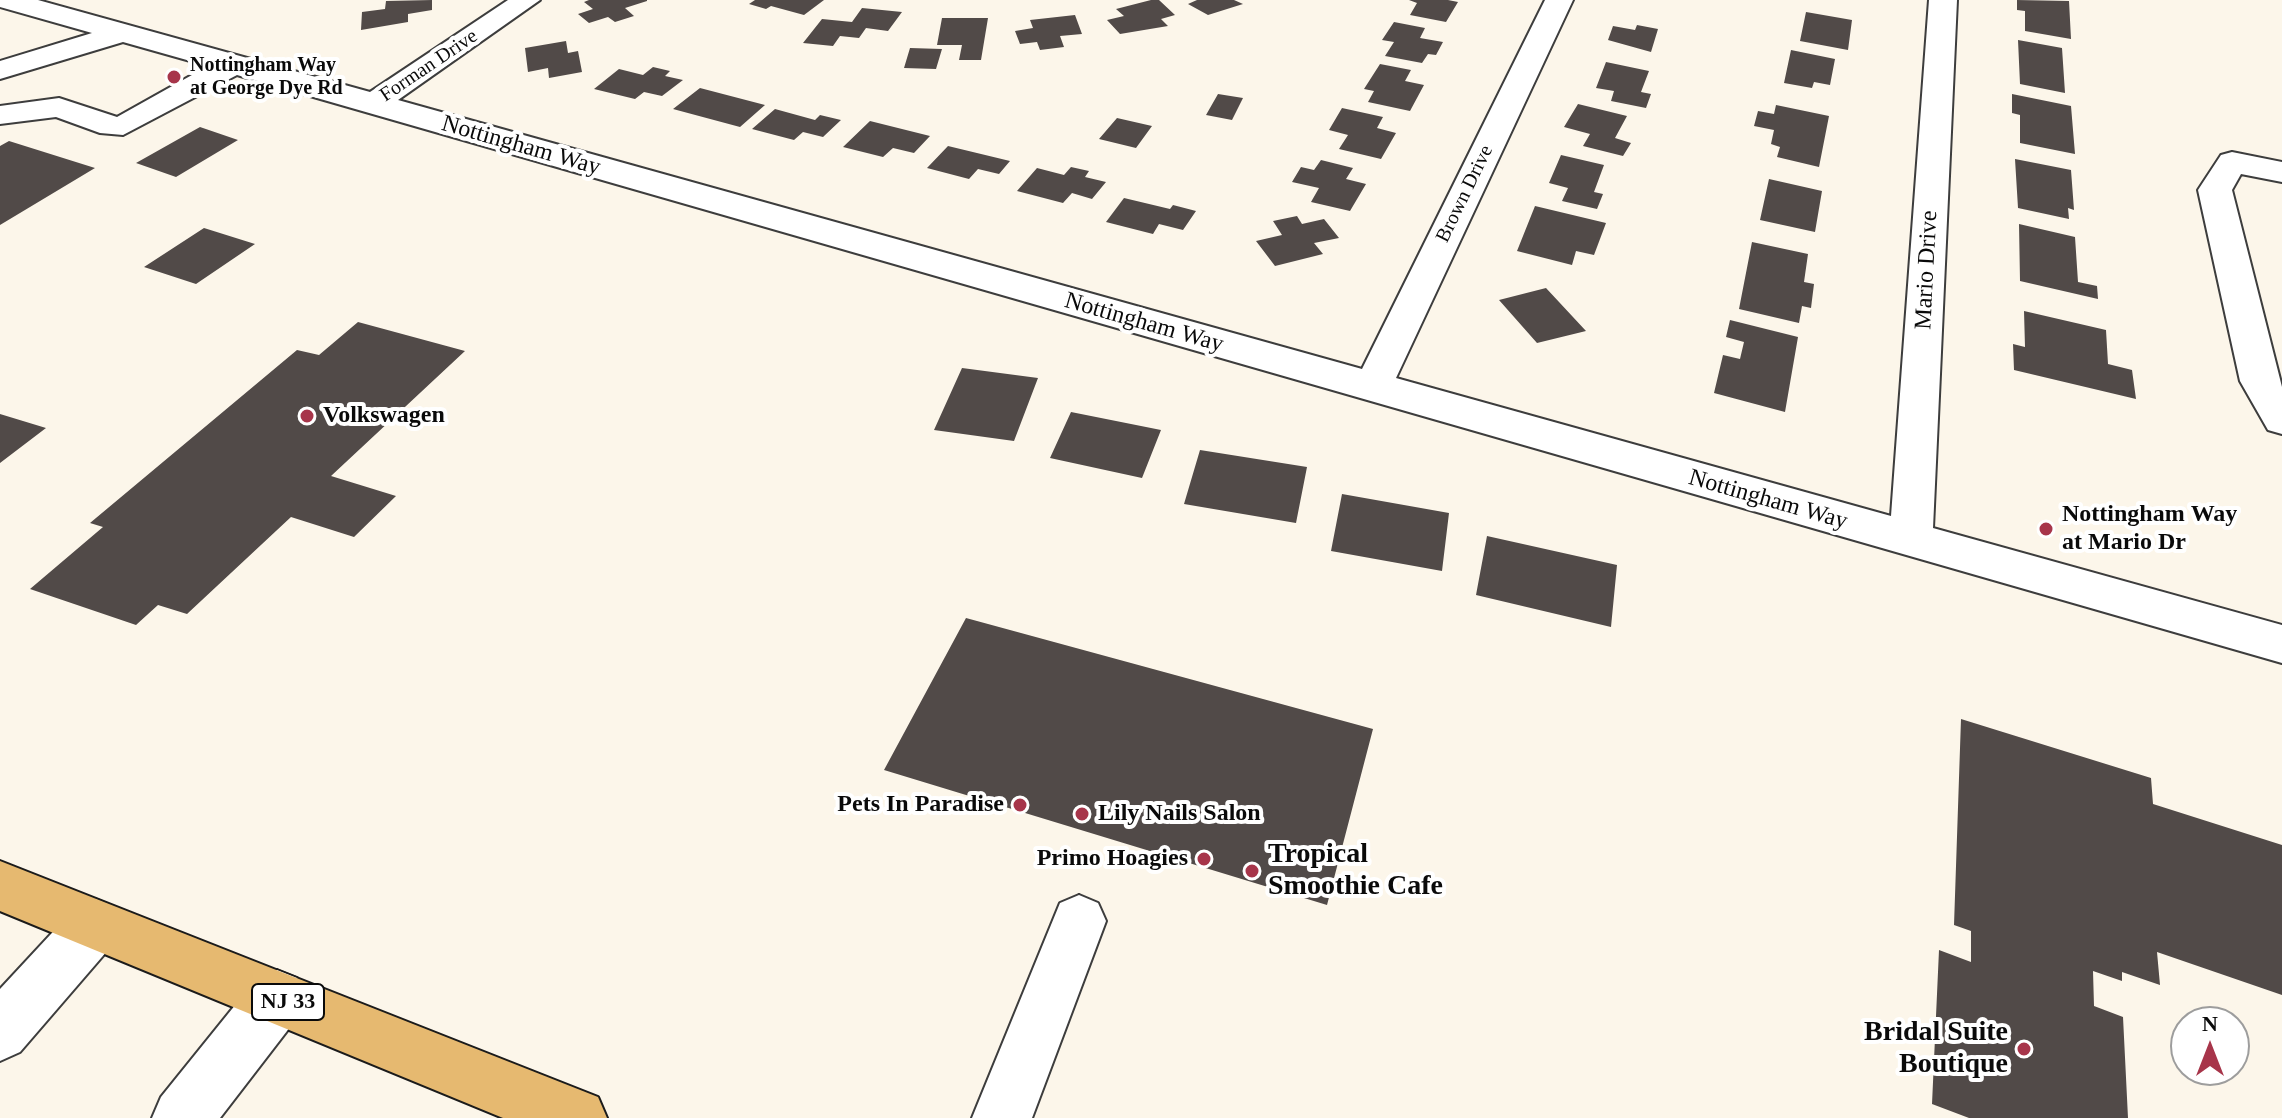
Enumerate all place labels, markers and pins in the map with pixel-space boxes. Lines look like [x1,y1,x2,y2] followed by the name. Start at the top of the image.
[190,54,343,101] place label: Nottingham Way at George Dye Rd
[165,68,183,86] marker: Nottingham Way at George Dye Rd
[323,402,445,430] place label: Volkswagen
[298,407,316,425] marker: Volkswagen
[2062,501,2237,557] place label: Nottingham Way at Mario Dr
[2037,520,2055,538] marker: Nottingham Way at Mario Dr
[837,791,1004,819] place label: Pets In Paradise
[1011,796,1029,814] marker: Pets In Paradise
[1098,800,1261,828] place label: Lily Nails Salon
[1073,805,1091,823] marker: Lily Nails Salon
[1268,838,1443,904] place label: Tropical Smoothie Cafe
[1037,845,1188,873] place label: Primo Hoagies
[1195,850,1213,868] marker: Primo Hoagies
[1243,862,1261,880] marker: Tropical Smoothie Cafe
[1864,1016,2008,1082] place label: Bridal Suite Boutique
[2015,1040,2033,1058] marker: Bridal Suite Boutique

